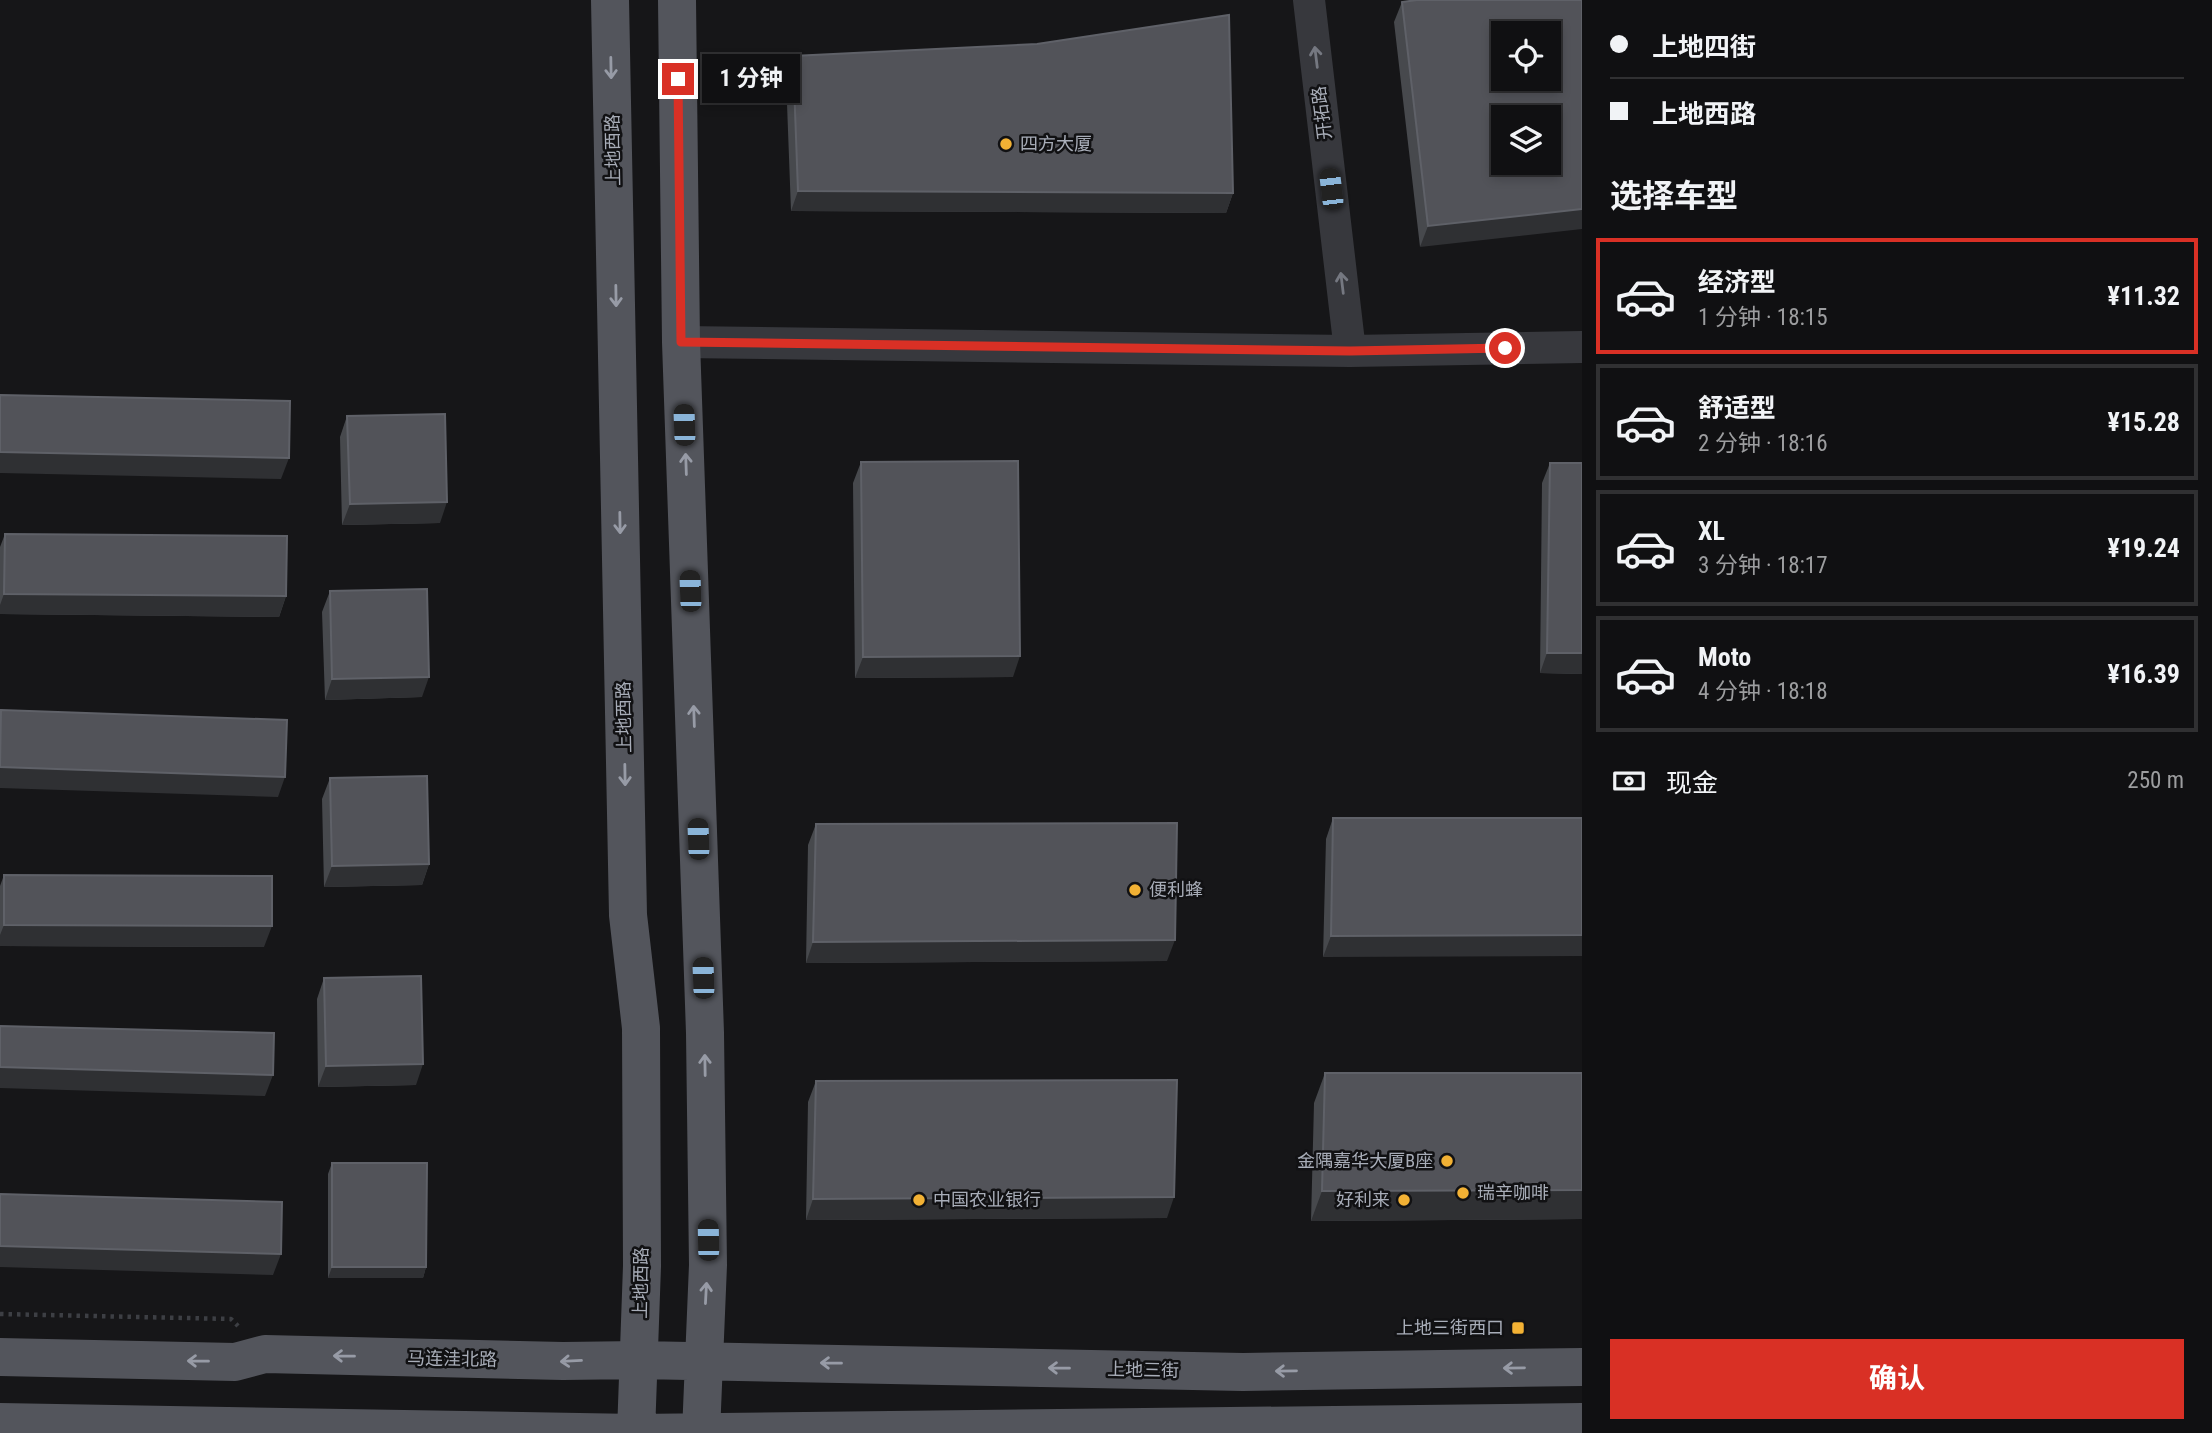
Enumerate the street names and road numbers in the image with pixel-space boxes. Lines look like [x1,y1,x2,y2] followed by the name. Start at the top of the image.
[1308,85,1335,141] street label: 开拓路
[601,114,624,186] street label: 上地西路
[612,681,635,753] street label: 上地西路
[629,1247,652,1319] street label: 上地西路
[407,1347,497,1370] street label: 马连洼北路
[1107,1358,1179,1381] street label: 上地三街

